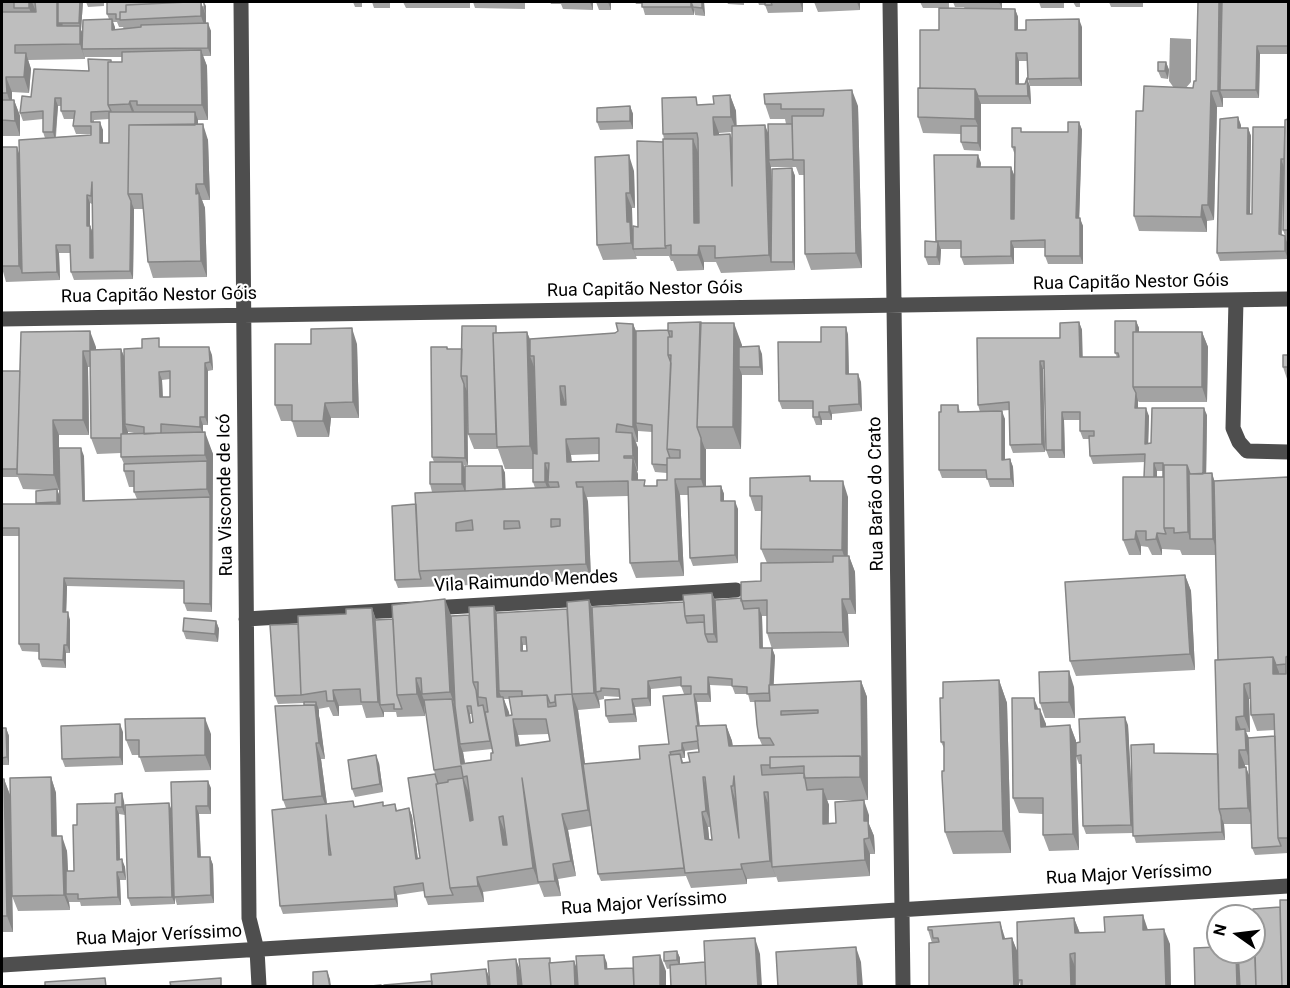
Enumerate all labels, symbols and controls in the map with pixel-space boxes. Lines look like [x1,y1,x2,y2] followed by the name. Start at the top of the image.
[1033,270,1229,296] street label: Rua Capitão Nestor Góis
[547,277,743,303] street label: Rua Capitão Nestor Góis
[61,283,257,309] street label: Rua Capitão Nestor Góis
[214,413,238,577] street label: Rua Visconde de Icó
[865,416,889,572] street label: Rua Barão do Crato
[433,566,619,598] street label: Vila Raimundo Mendes
[1046,860,1212,890] street label: Rua Major Veríssimo
[560,887,728,921] street label: Rua Major Veríssimo
[1206,904,1266,964] north arrow
[76,921,242,951] street label: Rua Major Veríssimo
[1209,922,1231,938] text: N

